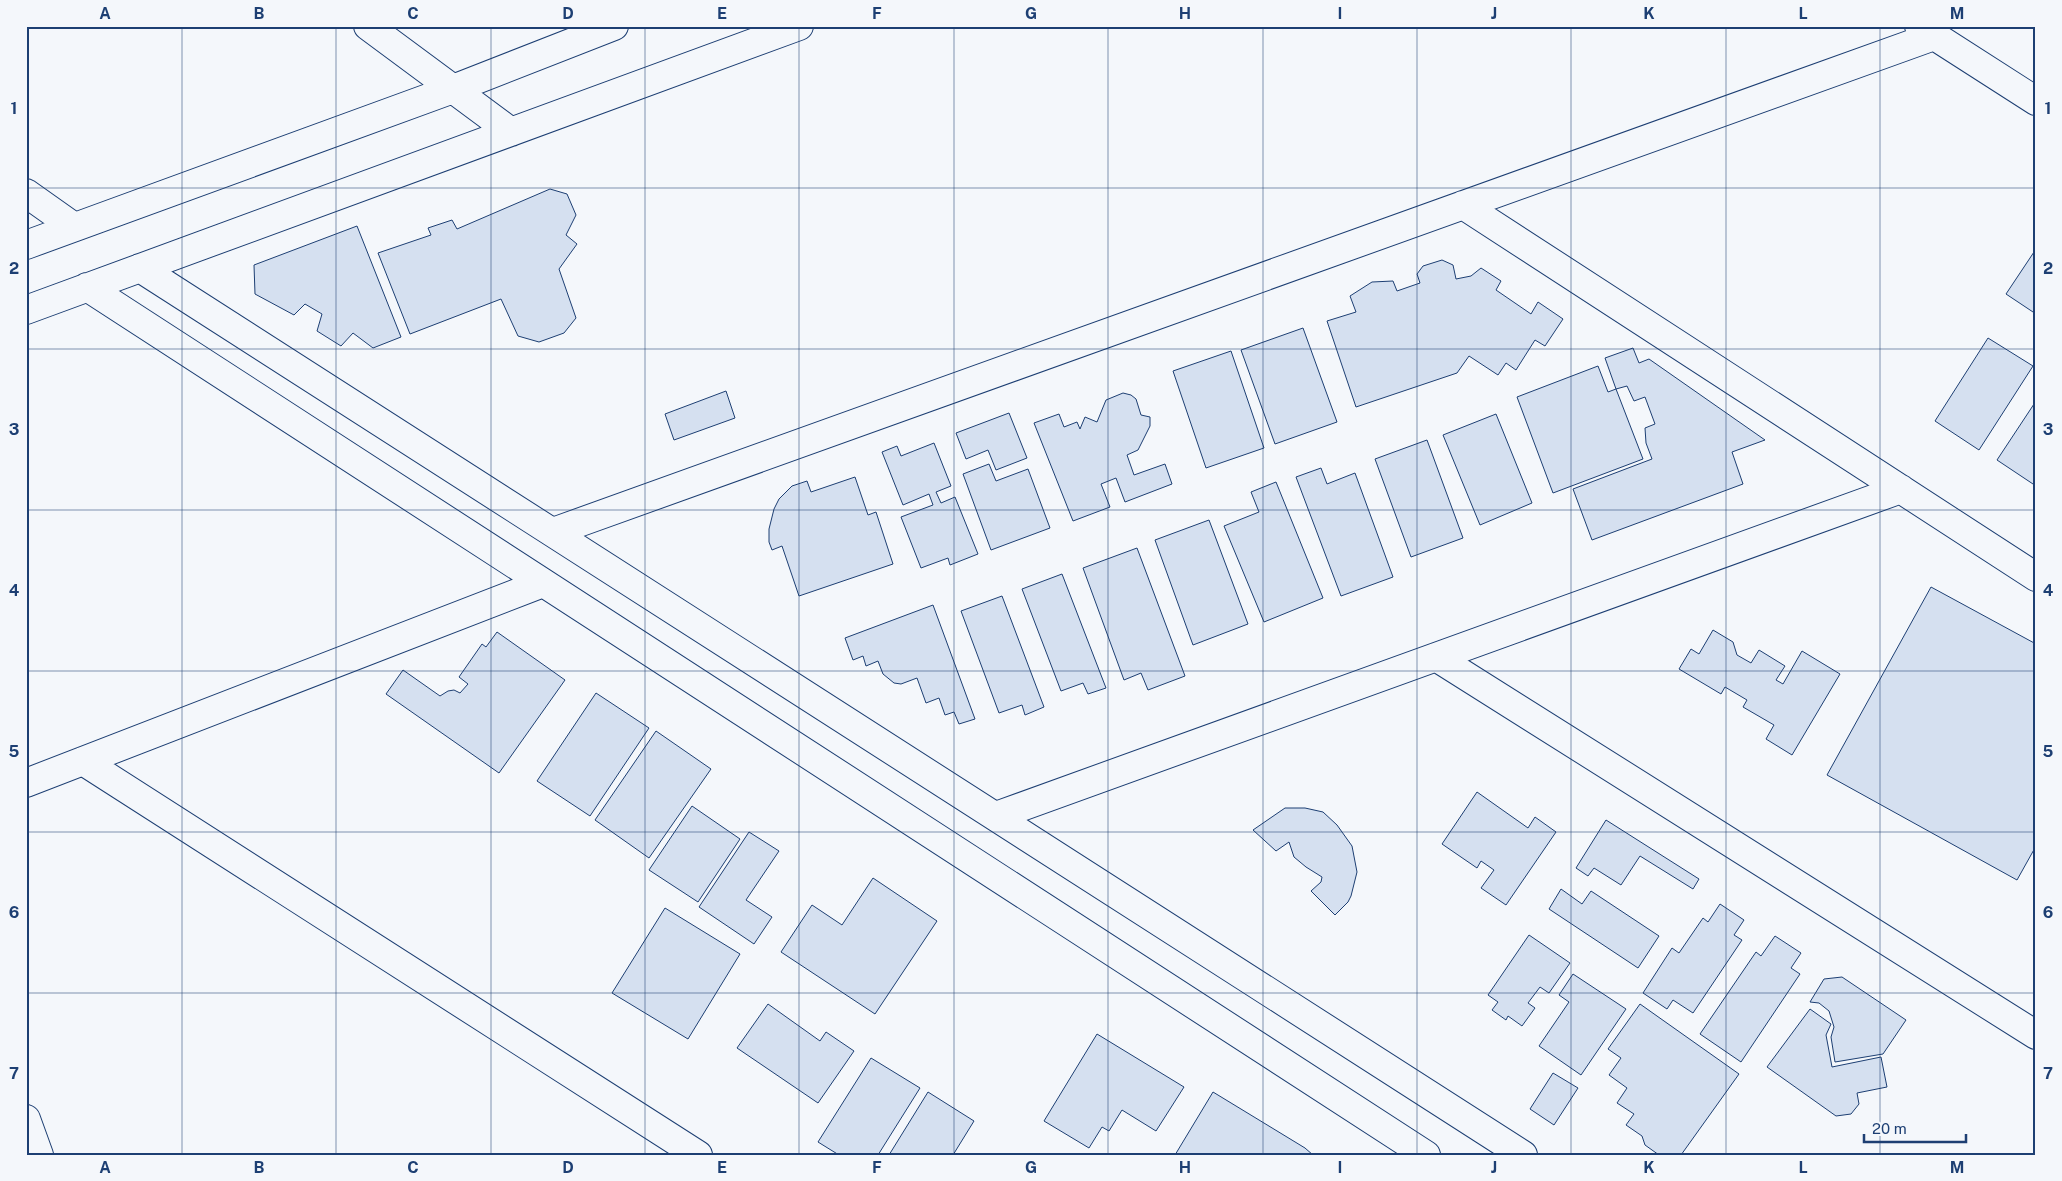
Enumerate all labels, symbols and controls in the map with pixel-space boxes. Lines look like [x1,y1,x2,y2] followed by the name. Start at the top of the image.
[99,4,111,23] text: A
[254,4,265,23] text: B
[407,4,419,23] text: C
[562,4,574,23] text: D
[717,4,727,23] text: E
[872,4,882,23] text: F
[1025,4,1037,23] text: G
[1179,4,1191,23] text: H
[1338,4,1342,23] text: I
[1491,4,1497,23] text: J
[1643,4,1655,23] text: K
[1798,4,1808,23] text: L
[1950,4,1964,23] text: M
[11,99,17,118] text: 1
[2045,99,2051,118] text: 1
[9,259,19,278] text: 2
[2043,259,2053,278] text: 2
[9,420,19,439] text: 3
[2043,420,2053,439] text: 3
[9,581,20,600] text: 4
[2043,581,2054,600] text: 4
[9,742,20,761] text: 5
[2043,742,2054,761] text: 5
[9,903,19,922] text: 6
[2043,903,2053,922] text: 6
[9,1064,19,1083] text: 7
[2043,1064,2053,1083] text: 7
[1864,1111,1967,1143] scale bar
[1872,1120,1907,1137] text: 20 m
[99,1158,111,1177] text: A
[254,1158,265,1177] text: B
[407,1158,419,1177] text: C
[562,1158,574,1177] text: D
[717,1158,727,1177] text: E
[872,1158,882,1177] text: F
[1025,1158,1037,1177] text: G
[1179,1158,1191,1177] text: H
[1338,1158,1342,1177] text: I
[1491,1158,1497,1177] text: J
[1643,1158,1655,1177] text: K
[1798,1158,1808,1177] text: L
[1950,1158,1964,1177] text: M

